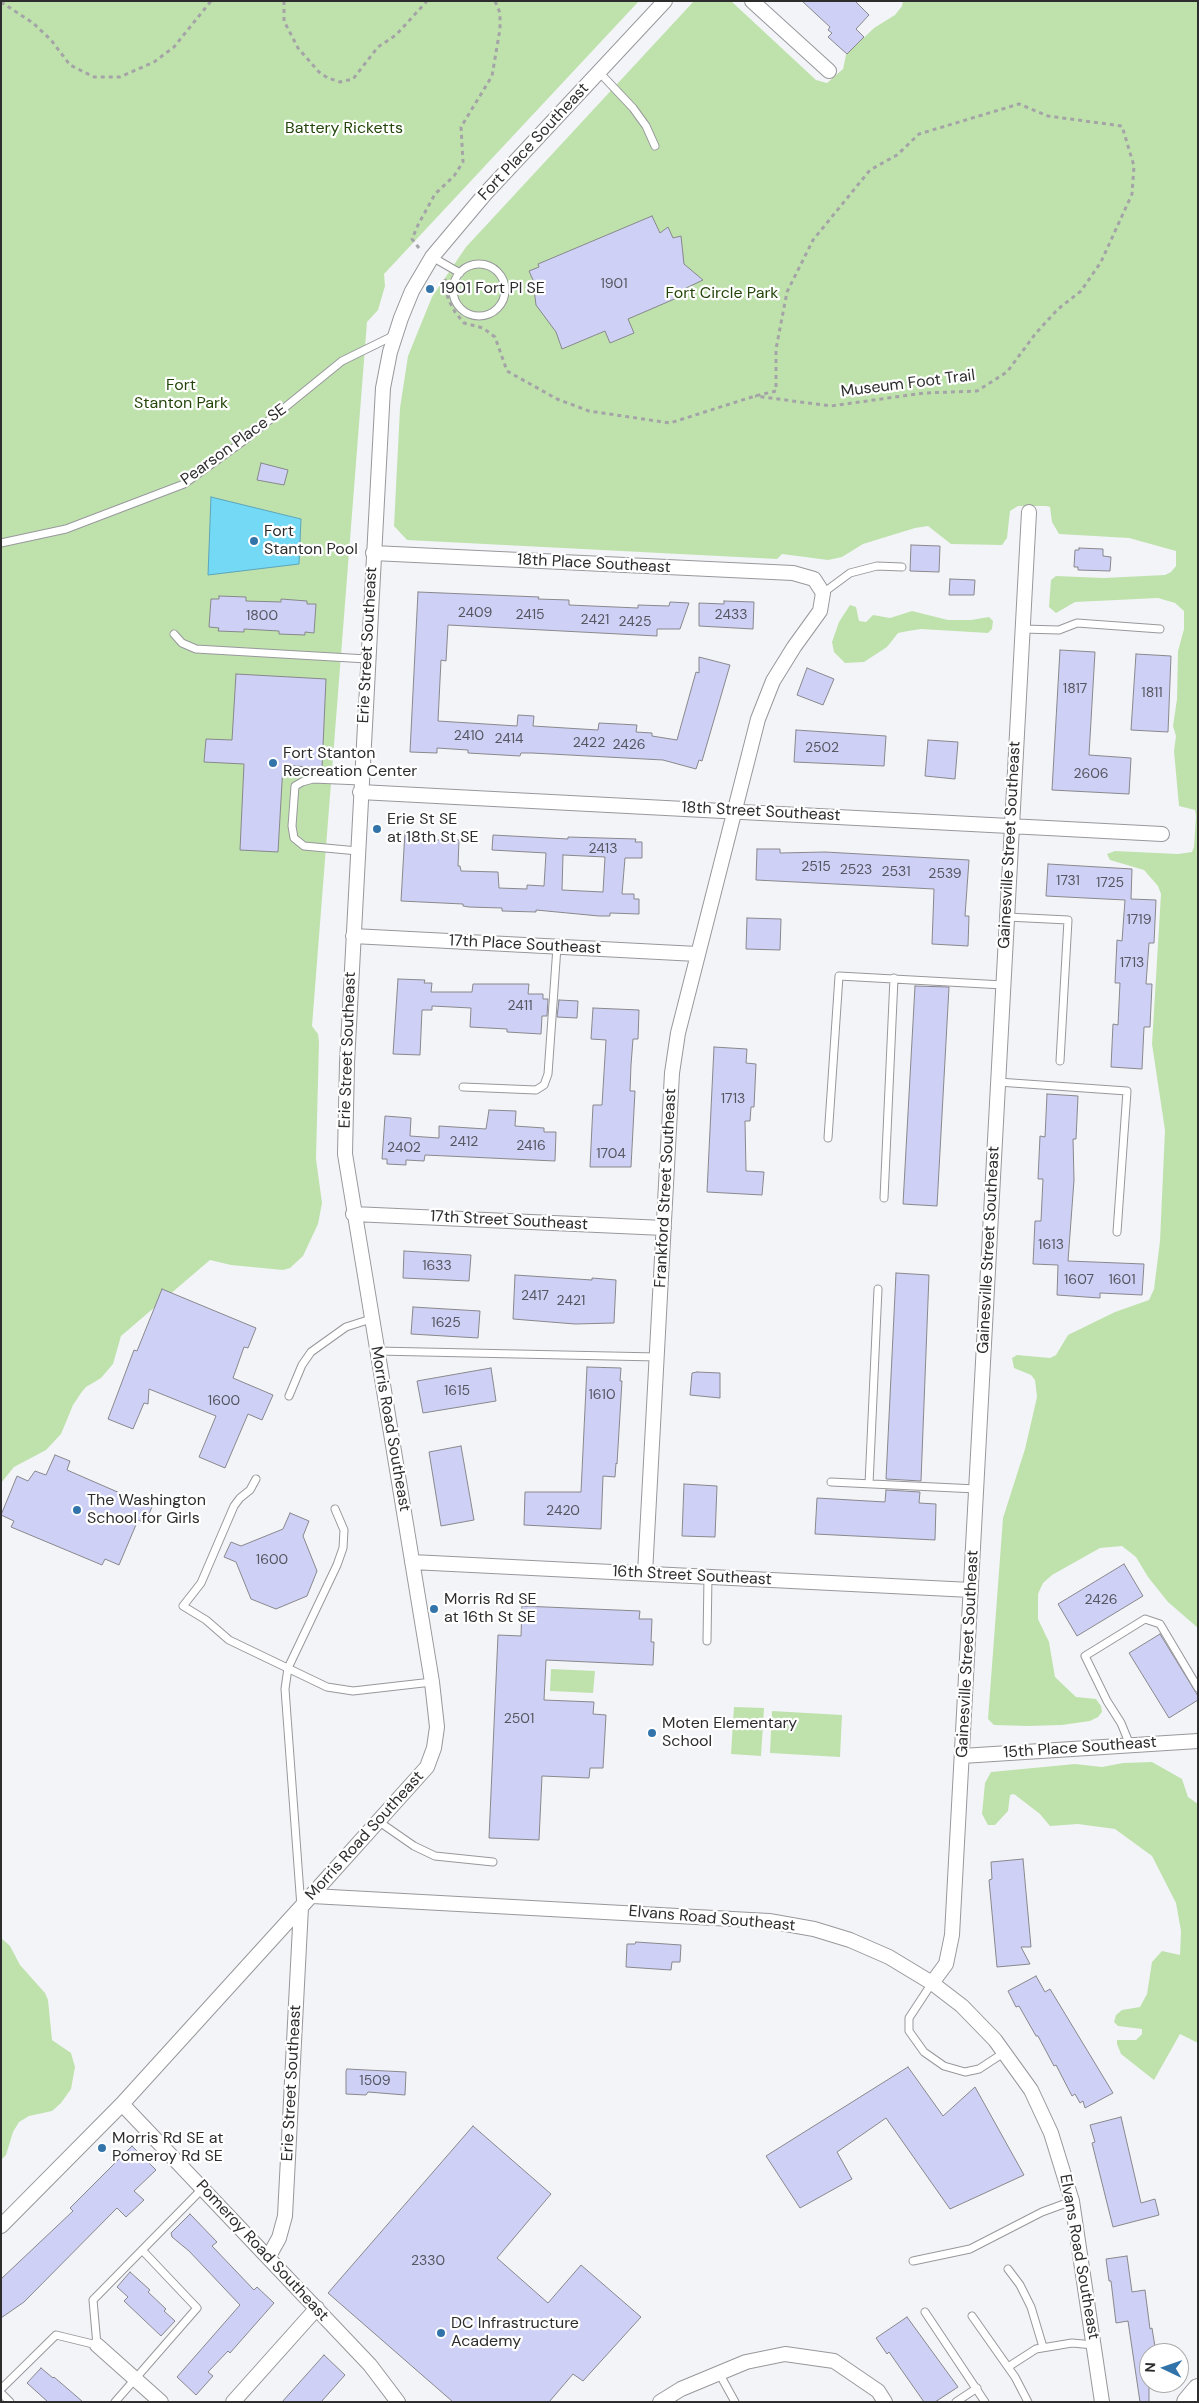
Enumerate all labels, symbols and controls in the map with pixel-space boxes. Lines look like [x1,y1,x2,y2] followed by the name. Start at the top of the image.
[475,79,593,205] street label: Fort Place Southeast
[285,119,403,139] park label: Battery Ricketts
[600,276,628,292] house number: 1901
[440,279,545,299] place label: 1901 Fort Pl SE
[424,283,436,295] marker: 1901 Fort Pl SE
[666,284,778,304] park label: Fort Circle Park
[840,366,976,402] street label: Museum Foot Trail
[134,376,228,414] park label: Fort Stanton Park
[177,400,291,490] street label: Pearson Place SE
[264,522,358,560] place label: Fort Stanton Pool
[248,535,260,547] marker: Fort Stanton Pool
[517,550,671,578] street label: 18th Place Southeast
[354,566,382,724] street label: Erie Street Southeast
[458,605,492,621] house number: 2409
[515,607,545,623] house number: 2415
[715,607,747,623] house number: 2433
[246,608,278,624] house number: 1800
[581,612,609,628] house number: 2421
[619,614,651,630] house number: 2425
[1063,681,1087,697] house number: 1817
[1141,685,1163,701] house number: 1811
[454,728,484,744] house number: 2410
[494,731,524,747] house number: 2414
[573,735,605,751] house number: 2422
[612,737,646,753] house number: 2426
[805,740,839,756] house number: 2502
[995,741,1025,949] street label: Gainesville Street Southeast
[283,744,417,782] place label: Fort Stanton Recreation Center
[267,757,279,769] marker: Fort Stanton Recreation Center
[1073,766,1109,782] house number: 2606
[681,798,841,826] street label: 18th Street Southeast
[387,810,479,848] place label: Erie St SE at 18th St SE
[371,823,383,835] marker: Erie St SE at 18th St SE
[589,841,617,857] house number: 2413
[801,859,831,875] house number: 2515
[840,862,872,878] house number: 2523
[881,864,911,880] house number: 2531
[928,866,962,882] house number: 2539
[1056,873,1080,889] house number: 1731
[1096,875,1124,891] house number: 1725
[1126,912,1152,928] house number: 1719
[448,931,602,959] street label: 17th Place Southeast
[1120,955,1144,971] house number: 1713
[336,971,360,1129] street label: Erie Street Southeast
[507,998,533,1014] house number: 2411
[651,1088,681,1288] street label: Frankford Street Southeast
[721,1091,745,1107] house number: 1713
[450,1134,478,1150] house number: 2412
[516,1138,546,1154] house number: 2416
[387,1140,421,1156] house number: 2402
[596,1146,626,1162] house number: 1704
[974,1146,1004,1354] street label: Gainesville Street Southeast
[430,1207,588,1235] street label: 17th Street Southeast
[1038,1237,1064,1253] house number: 1613
[422,1258,452,1274] house number: 1633
[1064,1272,1094,1288] house number: 1607
[1108,1272,1136,1288] house number: 1601
[521,1288,549,1304] house number: 2417
[557,1293,585,1309] house number: 2421
[431,1315,461,1331] house number: 1625
[366,1345,414,1513] street label: Morris Road Southeast
[444,1383,470,1399] house number: 1615
[588,1387,616,1403] house number: 1610
[208,1393,240,1409] house number: 1600
[87,1491,206,1529] place label: The Washington School for Girls
[546,1503,580,1519] house number: 2420
[71,1504,83,1516] marker: The Washington School for Girls
[953,1550,983,1758] street label: Gainesville Street Southeast
[256,1552,288,1568] house number: 1600
[612,1562,772,1590] street label: 16th Street Southeast
[444,1590,537,1628] place label: Morris Rd SE at 16th St SE
[1084,1592,1118,1608] house number: 2426
[428,1603,440,1615] marker: Morris Rd SE at 16th St SE
[504,1711,534,1727] house number: 2501
[662,1714,797,1752] place label: Moten Elementary School
[646,1727,658,1739] marker: Moten Elementary School
[1003,1733,1157,1763] street label: 15th Place Southeast
[302,1767,428,1905] street label: Morris Road Southeast
[628,1902,796,1936] street label: Elvans Road Southeast
[278,2004,306,2162] street label: Erie Street Southeast
[359,2073,391,2089] house number: 1509
[112,2129,224,2167] place label: Morris Rd SE at Pomeroy Rd SE
[96,2142,108,2154] marker: Morris Rd SE at Pomeroy Rd SE
[1055,2173,1103,2341] street label: Elvans Road Southeast
[192,2176,332,2326] street label: Pomeroy Road Southeast
[411,2253,445,2269] house number: 2330
[451,2314,579,2352] place label: DC Infrastructure Academy
[435,2327,447,2339] marker: DC Infrastructure Academy
[1139,2343,1189,2393] north arrow
[1141,2362,1159,2373] text: N

